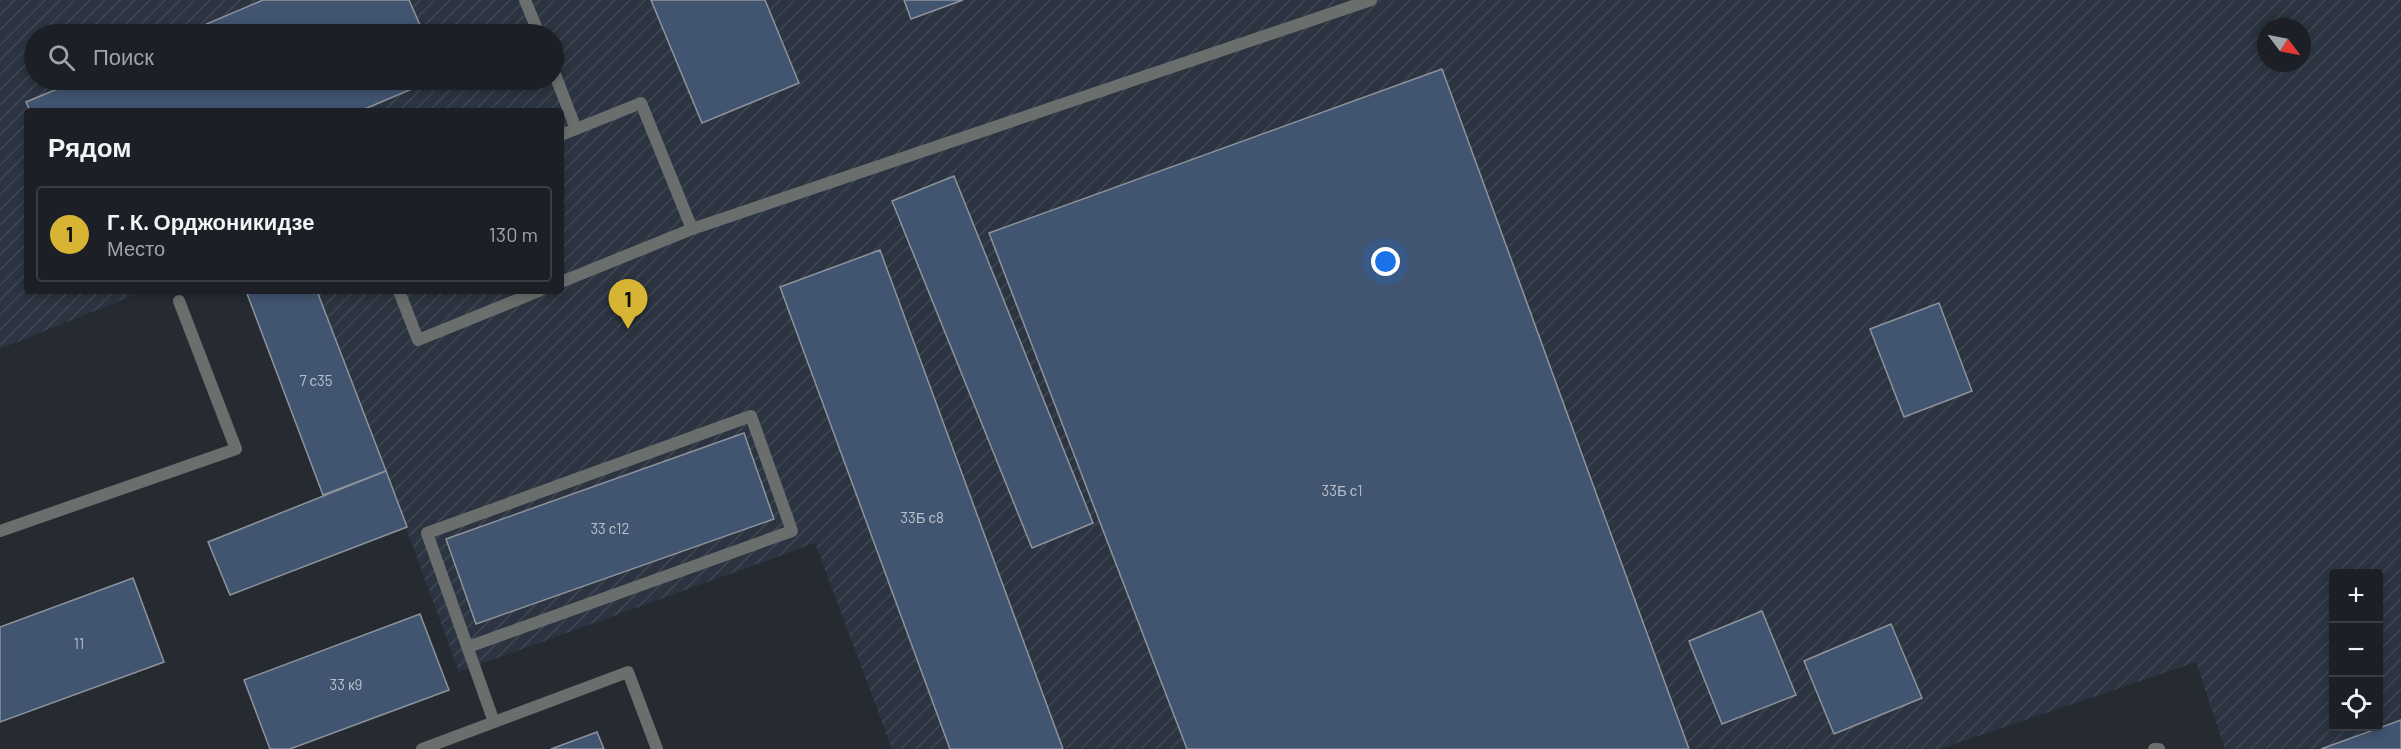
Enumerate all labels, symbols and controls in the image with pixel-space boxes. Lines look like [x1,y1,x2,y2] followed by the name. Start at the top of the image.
[2257,18,2311,72] north arrow
[24,24,564,90] search box
[45,41,78,74] icon: search
[93,43,154,69] text: Поиск
[48,131,131,162] text: Рядом
[107,208,315,234] text: Г. К. Орджоникидзе
[66,222,73,246] text: 1
[489,222,538,246] text: 130 m
[107,236,165,260] text: Место
[1371,247,1400,276] your location
[608,280,648,329] pin: 1
[299,371,333,389] house number: 7 с35
[1321,481,1363,499] house number: 33Б с1
[900,508,944,526] house number: 33Б с8
[590,519,630,537] house number: 33 с12
[2329,569,2383,731] map controls
[2329,569,2383,623] button: +
[2329,623,2383,677] button: −
[74,634,84,652] house number: 11
[330,675,362,693] house number: 33 к9
[2329,677,2383,731] button: locate

